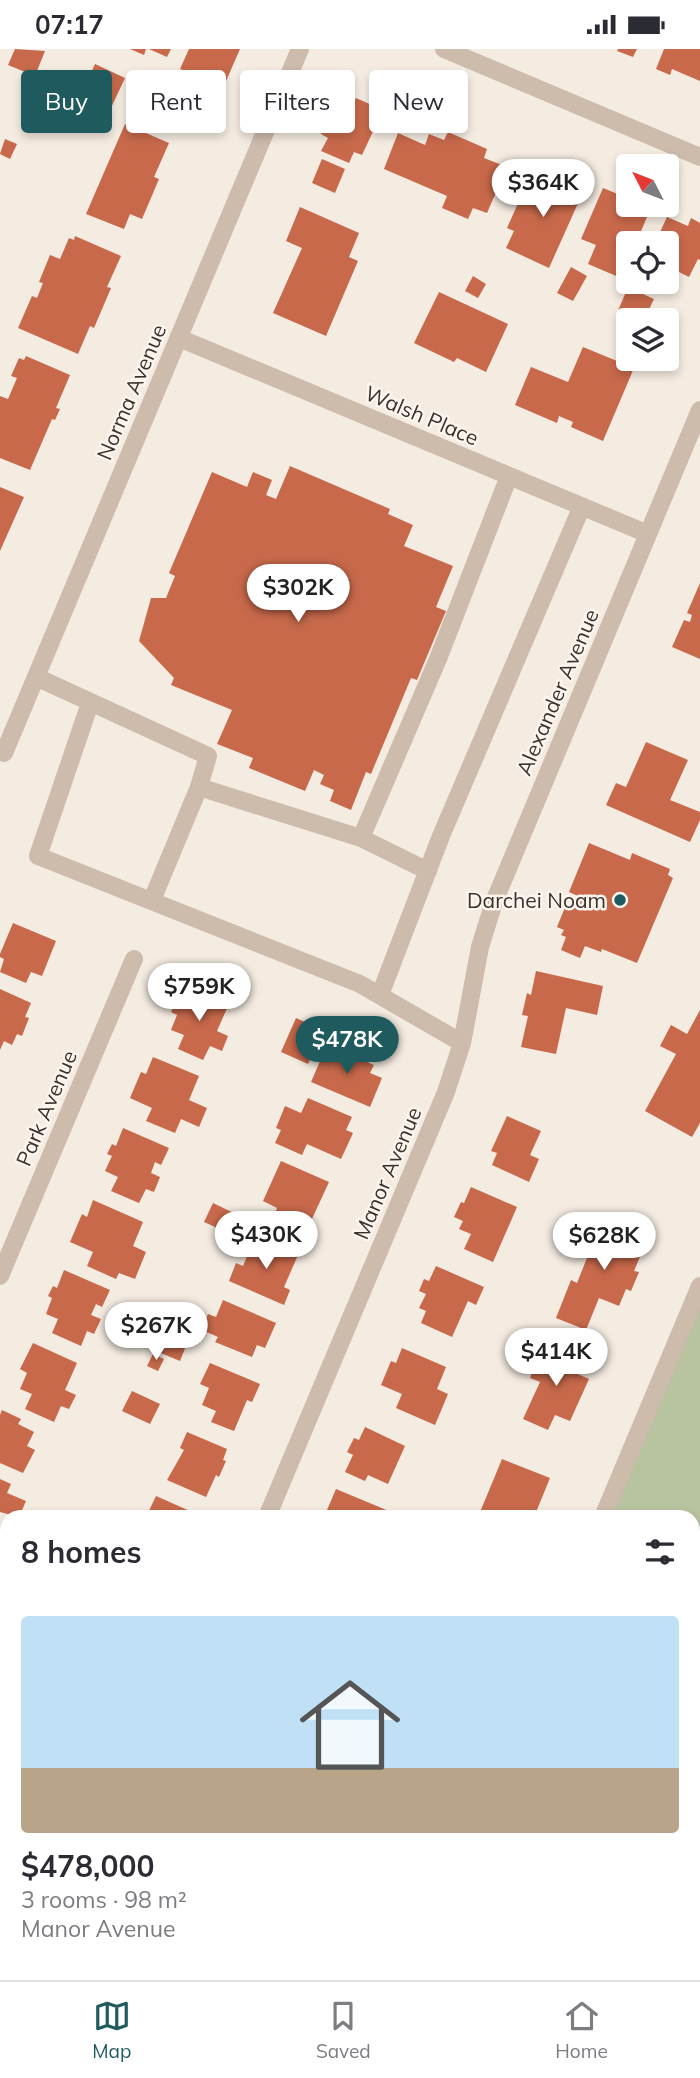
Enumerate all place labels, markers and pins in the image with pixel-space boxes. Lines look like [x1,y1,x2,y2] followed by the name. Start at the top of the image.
[494,159,592,219] pin: $364K
[249,565,347,624] pin: $302K
[467,887,606,913] place label: Darchei Noam
[612,892,628,908] marker: Darchei Noam
[150,963,248,1023] pin: $759K
[298,1017,396,1076] pin: $478K
[217,1211,315,1271] pin: $430K
[555,1213,653,1272] pin: $628K
[107,1303,205,1362] pin: $267K
[507,1329,605,1388] pin: $414K

